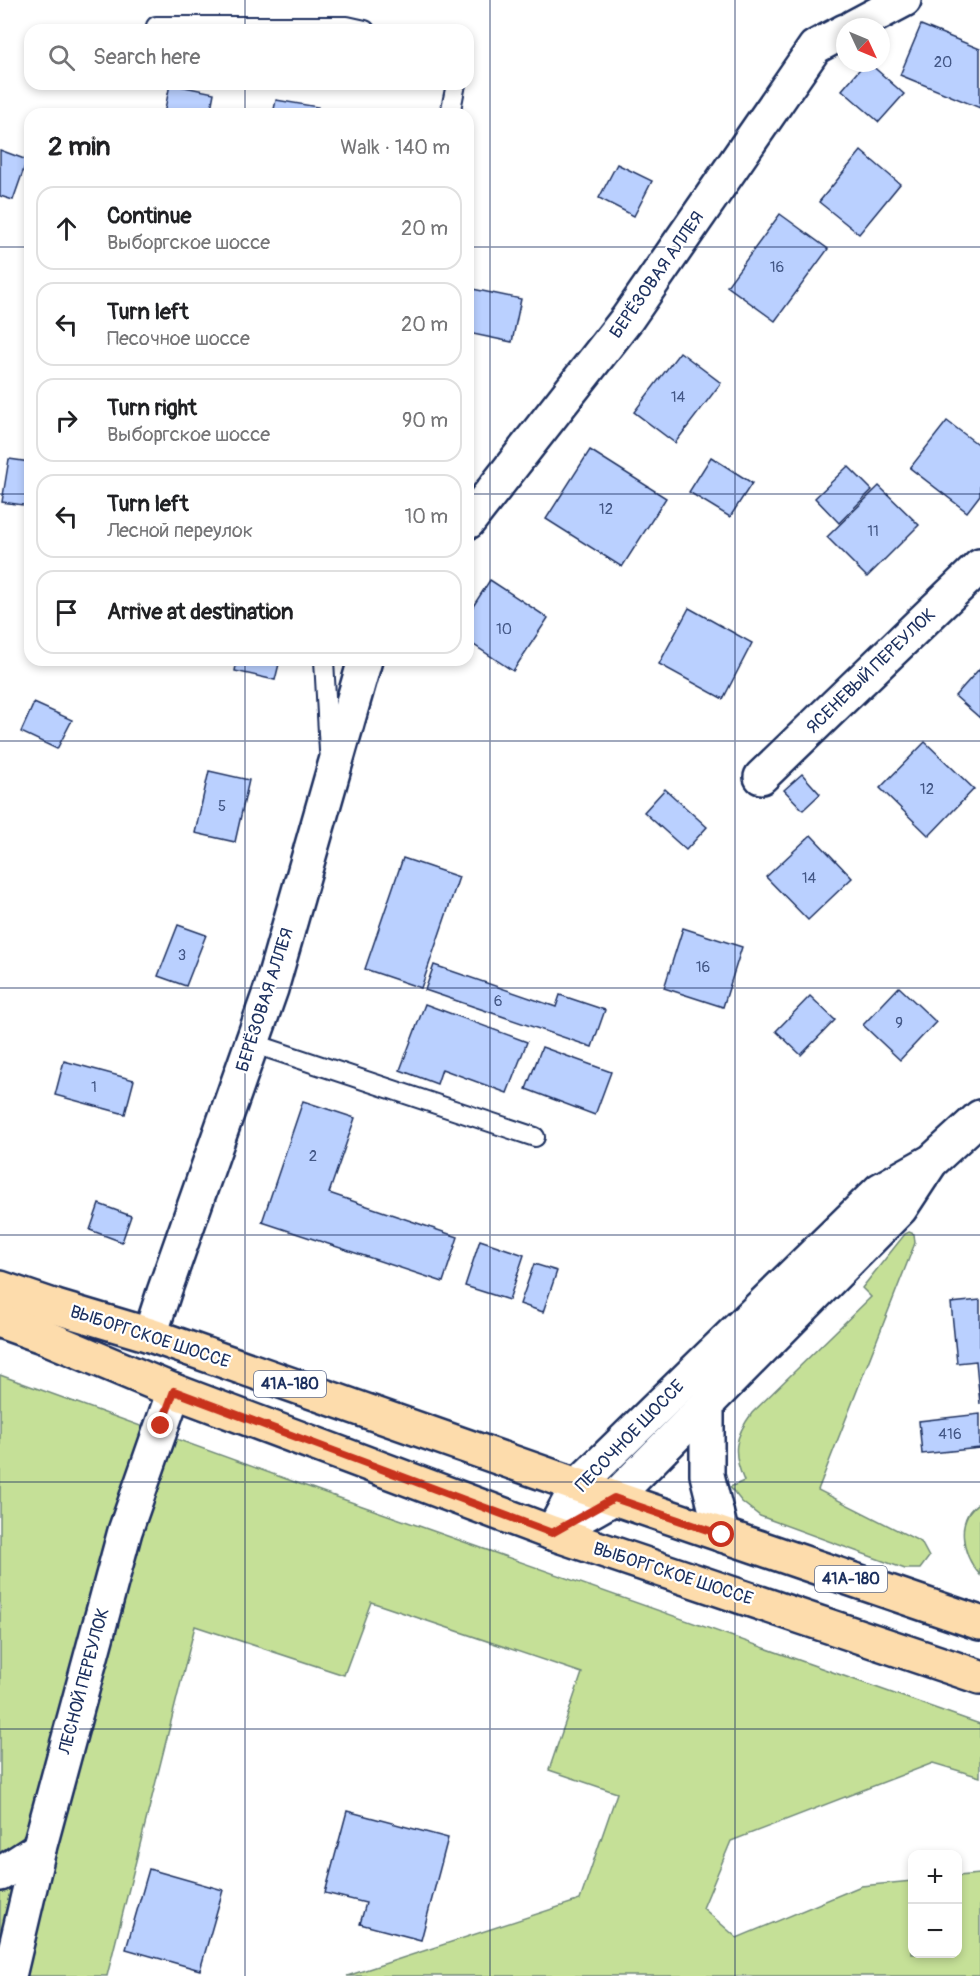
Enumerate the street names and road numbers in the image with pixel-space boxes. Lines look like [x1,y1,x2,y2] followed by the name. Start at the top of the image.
[605,207,709,343] street label: БЕРЁЗОВАЯ АЛЛЕЯ
[801,603,941,739] street label: ЯСЕНЕВЫЙ ПЕРЕУЛОК
[231,925,299,1075] street label: БЕРЁЗОВАЯ АЛЛЕЯ
[67,1300,233,1374] street label: ВЫБОРГСКОЕ ШОССЕ
[254,1371,326,1397] road number: 41А-180
[571,1375,689,1497] street label: ПЕСОЧНОЕ ШОССЕ
[590,1537,756,1611] street label: ВЫБОРГСКОЕ ШОССЕ
[815,1566,887,1592] road number: 41А-180
[53,1605,115,1758] street label: ЛЕСНОЙ ПЕРЕУЛОК

